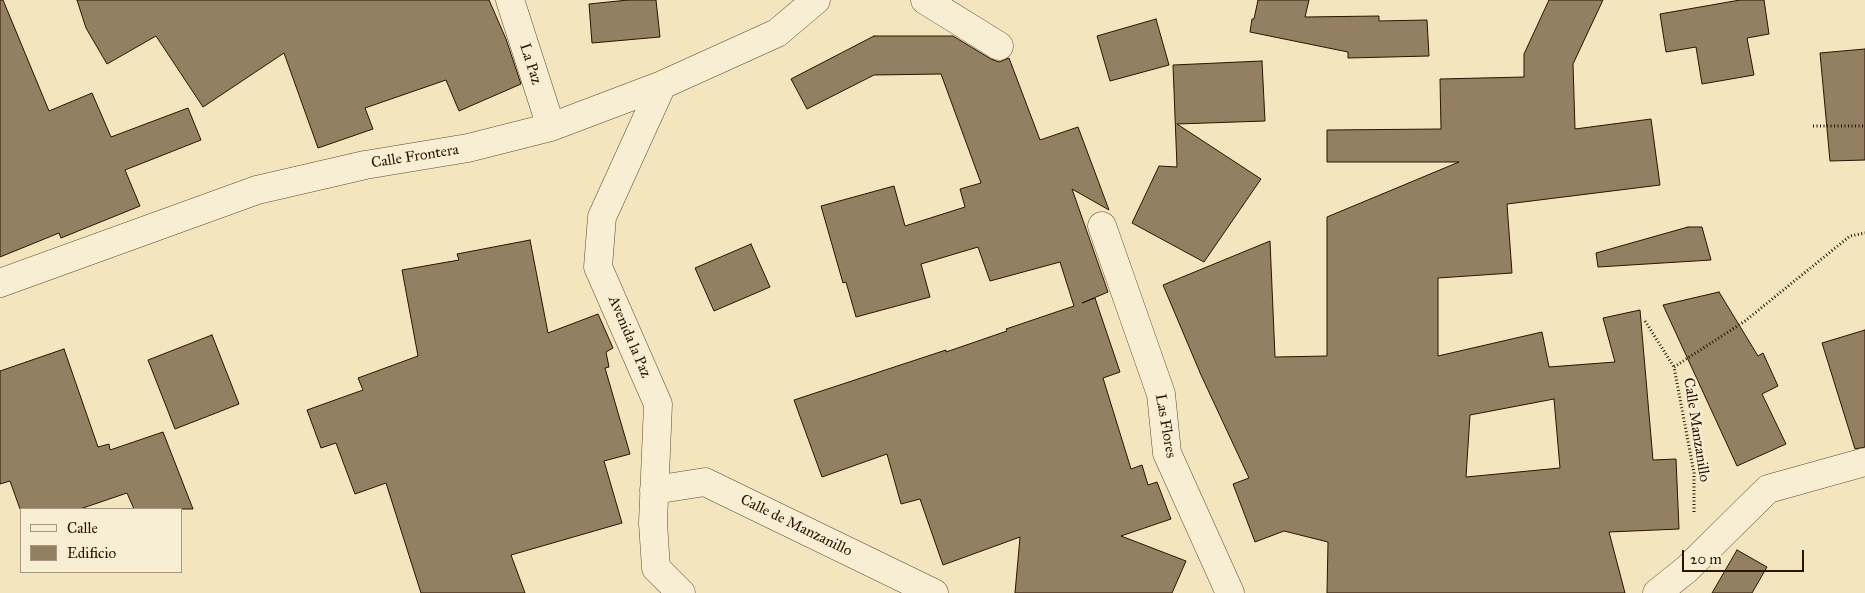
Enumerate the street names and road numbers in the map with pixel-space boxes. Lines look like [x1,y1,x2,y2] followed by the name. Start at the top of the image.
[515,41,545,87] street label: La Paz
[370,141,460,173] street label: Calle Frontera
[604,293,654,381] street label: Avenida la Paz
[1679,377,1713,483] street label: Calle Manzanillo
[1151,393,1179,459] street label: Las Flores
[737,491,855,561] street label: Calle de Manzanillo

